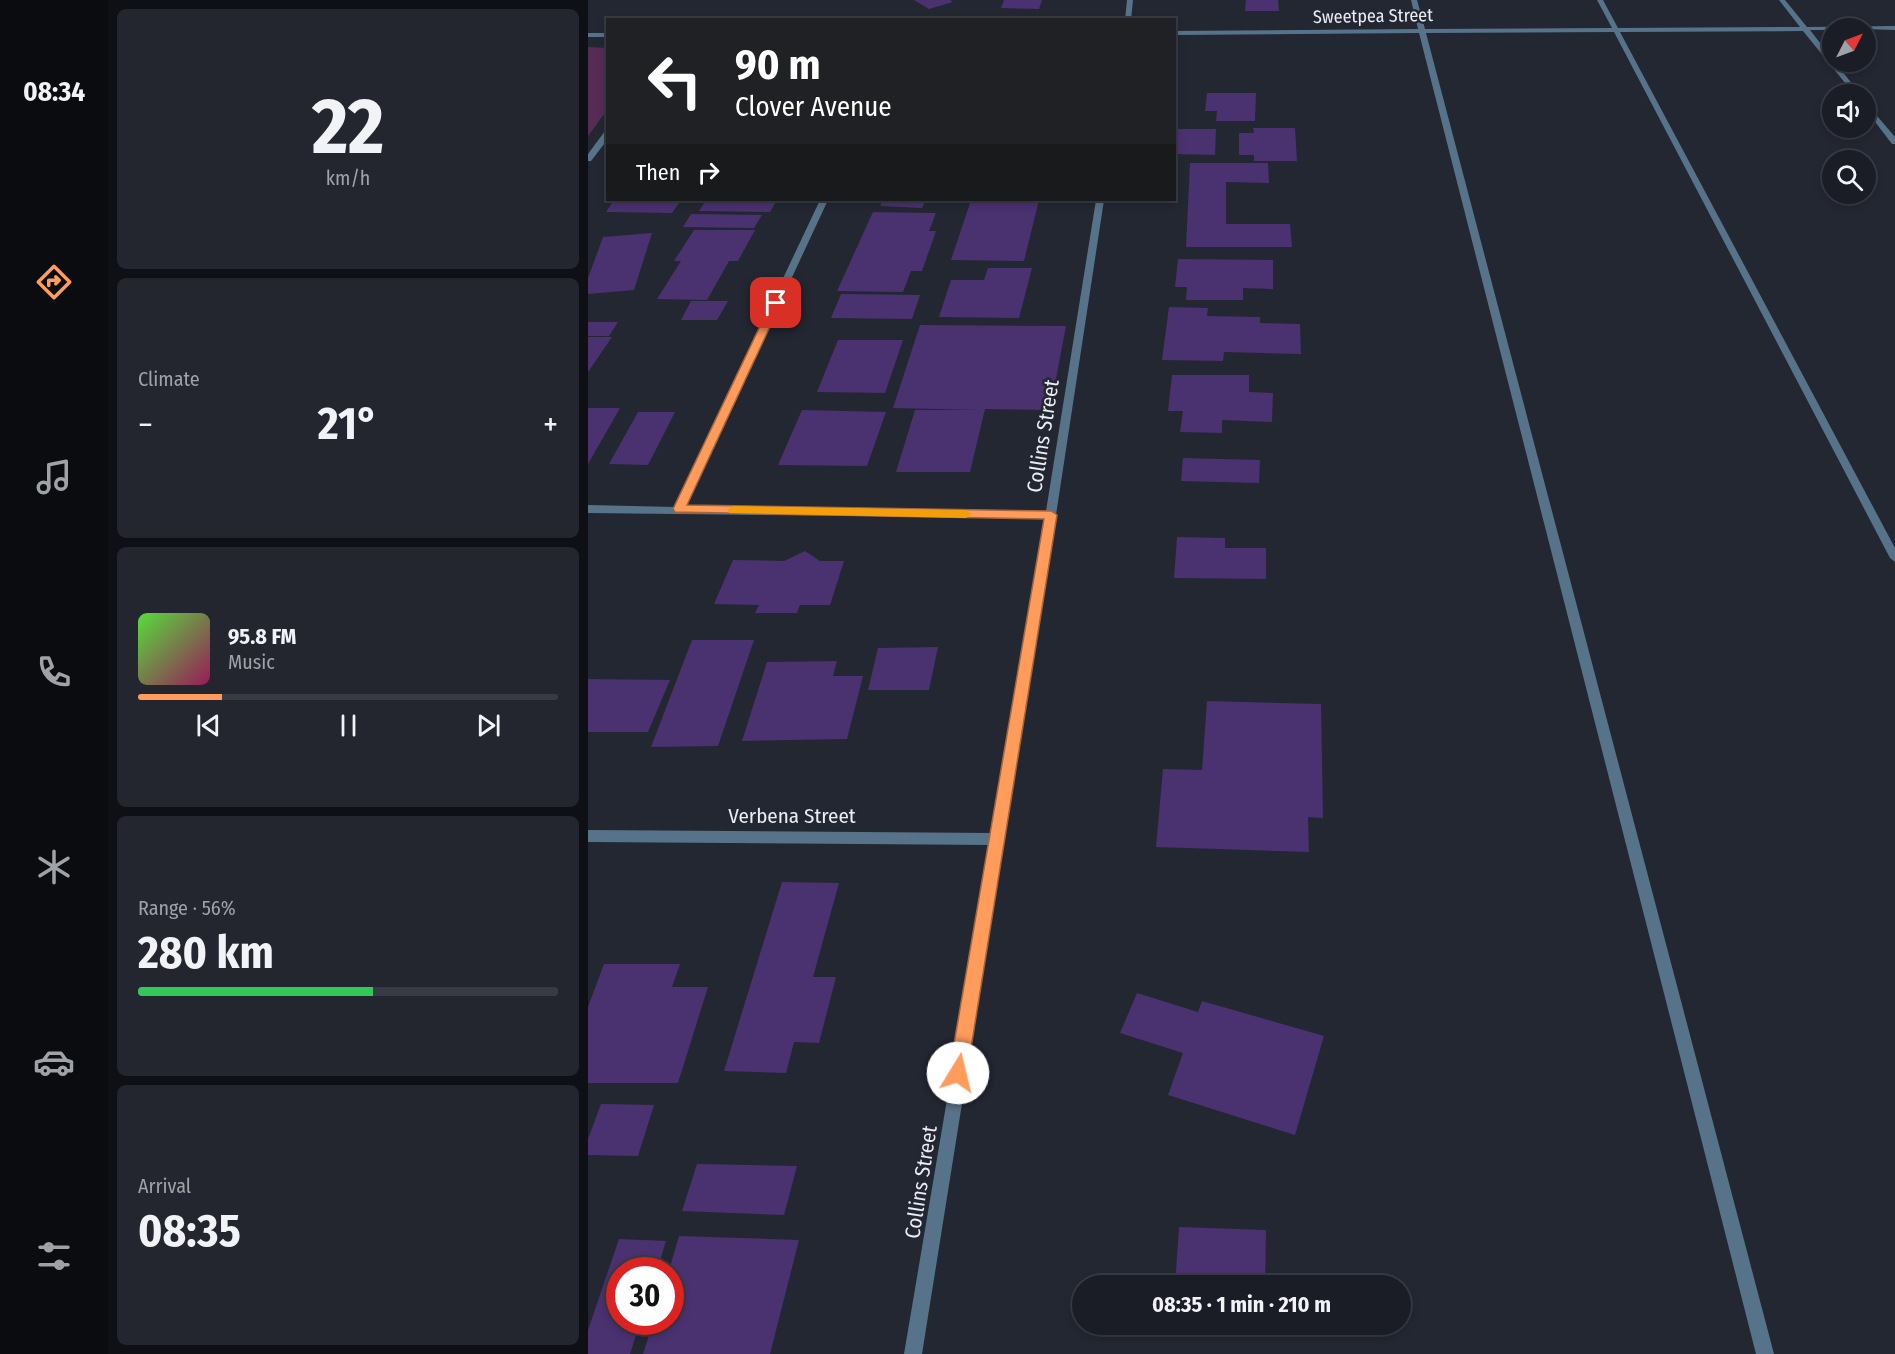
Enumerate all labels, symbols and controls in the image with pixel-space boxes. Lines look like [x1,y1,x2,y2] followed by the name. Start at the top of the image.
[1313,4,1433,28] street label: Sweetpea Street
[1822,18,1876,72] north arrow
[1822,18,1876,204] map controls
[735,40,820,90] text: 90 m
[636,42,714,120] icon: left
[23,76,85,108] text: 08:34
[312,80,384,174] text: 22
[1822,84,1876,138] button: sound
[735,91,892,123] text: Clover Avenue
[1822,150,1876,204] button: search
[692,156,725,189] icon: right
[636,159,680,186] text: Then
[326,166,370,190] text: km/h
[33,261,75,303] icon: directions
[750,277,801,328] pin
[759,286,792,319] icon: arrive
[138,367,200,391] text: Climate
[1021,377,1065,494] street label: Collins Street
[318,397,378,451] text: 21°
[138,405,153,445] text: −
[543,405,558,445] text: +
[33,456,75,498] icon: music
[228,623,296,650] text: 95.8 FM
[228,650,275,674] text: Music
[33,651,75,693] icon: phone
[192,709,225,742] icon: previous
[332,709,365,742] icon: pause
[472,709,505,742] icon: next
[728,803,856,829] street label: Verbena Street
[33,846,75,888] icon: climate
[138,896,236,920] text: Range · 56%
[138,926,274,980] text: 280 km
[33,1041,75,1083] icon: car
[926,1041,990,1105] position arrow
[899,1123,943,1240] street label: Collins Street
[138,1174,191,1198] text: Arrival
[138,1204,241,1258] text: 08:35
[33,1235,75,1277] icon: filters
[606,1257,684,1335] speed limit sign: 30
[1152,1291,1331,1318] text: 08:35 · 1 min · 210 m

